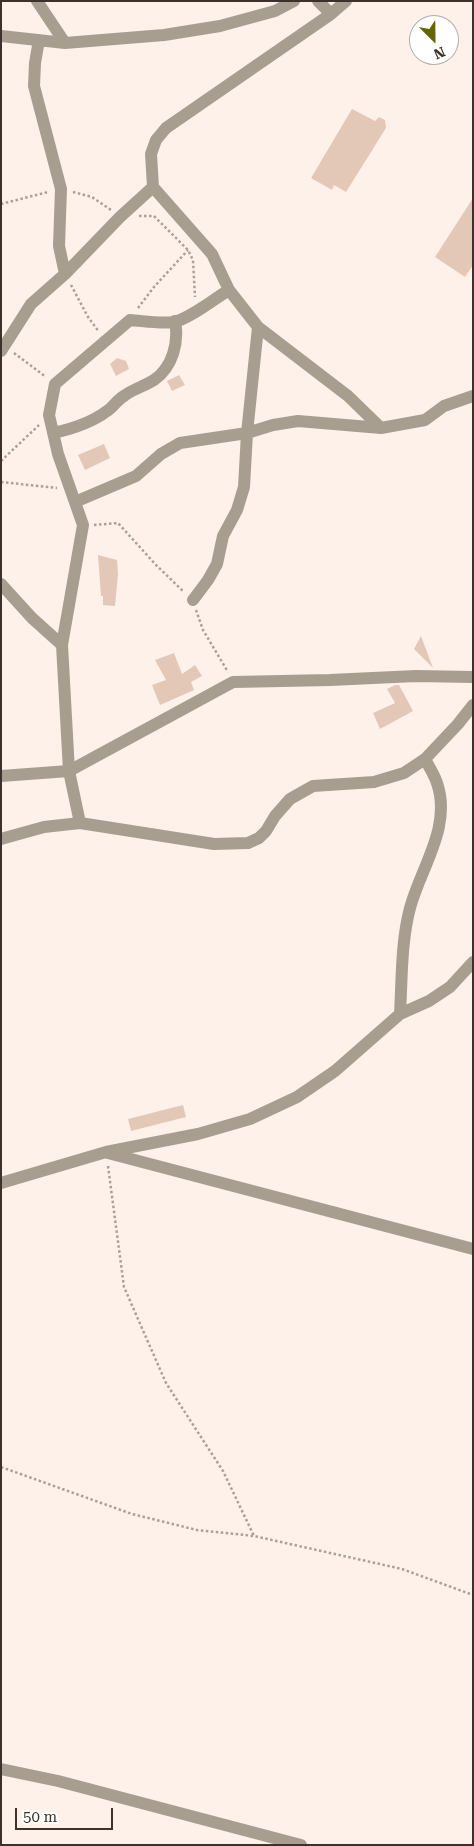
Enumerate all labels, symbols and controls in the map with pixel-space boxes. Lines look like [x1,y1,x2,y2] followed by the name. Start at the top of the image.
[409,15,459,65] north arrow
[431,43,448,62] text: N
[18,1798,115,1830] scale bar
[23,1808,57,1826] text: 50 m

